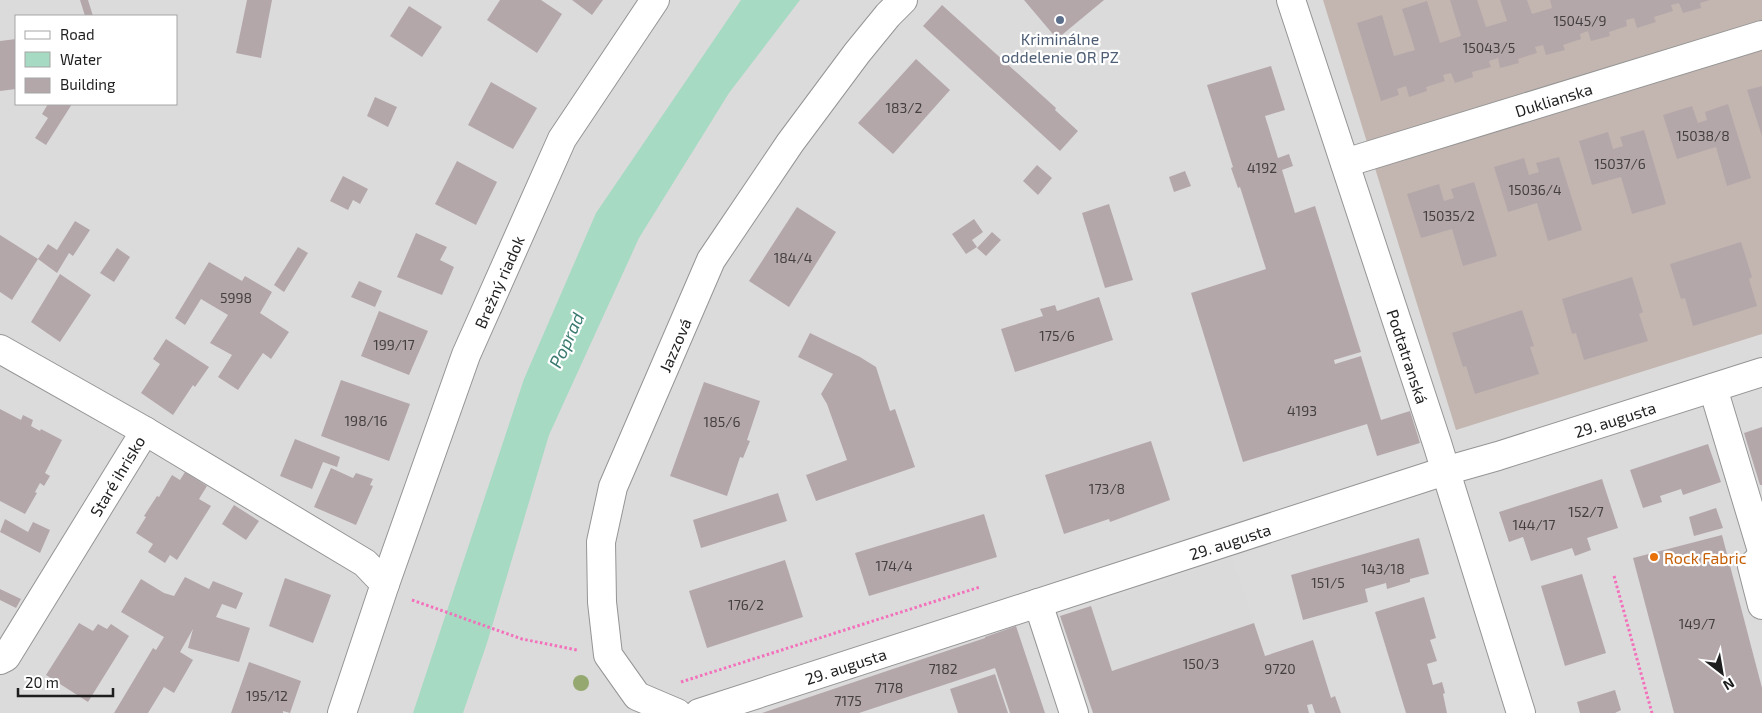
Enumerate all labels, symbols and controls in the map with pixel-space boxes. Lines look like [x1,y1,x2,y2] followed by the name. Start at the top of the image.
[1554,12,1606,29] house number: 15045/9
[1054,14,1066,26] marker: Kriminálne oddelenie OR PZ
[15,15,178,105] legend
[60,25,95,43] text: Road
[1001,29,1119,66] place label: Kriminálne oddelenie OR PZ
[1463,39,1515,56] house number: 15043/5
[60,50,102,68] text: Water
[60,75,116,93] text: Building
[1512,78,1594,120] street label: Duklianska
[886,99,923,116] house number: 183/2
[1676,127,1730,144] house number: 15038/8
[1594,155,1646,172] house number: 15037/6
[1247,159,1277,176] house number: 4192
[1508,181,1562,198] house number: 15036/4
[1423,207,1475,224] house number: 15035/2
[470,232,527,331] street label: Brežný riadok
[774,249,812,266] house number: 184/4
[220,289,252,306] house number: 5998
[1384,307,1433,406] street label: Podtatranská
[544,309,588,371] water label: Poprad
[654,315,694,375] street label: Jazzová
[1039,327,1075,344] house number: 175/6
[373,336,415,353] house number: 199/17
[1572,397,1658,441] street label: 29. augusta
[1287,402,1317,419] house number: 4193
[345,412,387,429] house number: 198/16
[704,413,740,430] house number: 185/6
[85,432,149,520] street label: Staré ihrisko
[1089,480,1125,497] house number: 173/8
[1568,503,1604,520] house number: 152/7
[1513,516,1555,533] house number: 144/17
[1187,519,1273,563] street label: 29. augusta
[1664,548,1747,567] place label: Rock Fabric
[1648,551,1660,563] marker: Rock Fabric
[875,557,913,574] house number: 174/4
[1361,560,1405,577] house number: 143/18
[1311,574,1345,591] house number: 151/5
[728,596,764,613] house number: 176/2
[1679,615,1715,632] house number: 149/7
[802,643,889,688] street label: 29. augusta
[1697,648,1747,698] north arrow
[1183,655,1219,672] house number: 150/3
[928,660,958,677] house number: 7182
[1264,660,1296,677] house number: 9720
[18,666,112,698] scale bar
[25,673,59,691] text: 20 m
[1720,675,1738,694] text: N
[875,679,903,696] house number: 7178
[246,687,288,704] house number: 195/12
[834,692,862,709] house number: 7175

